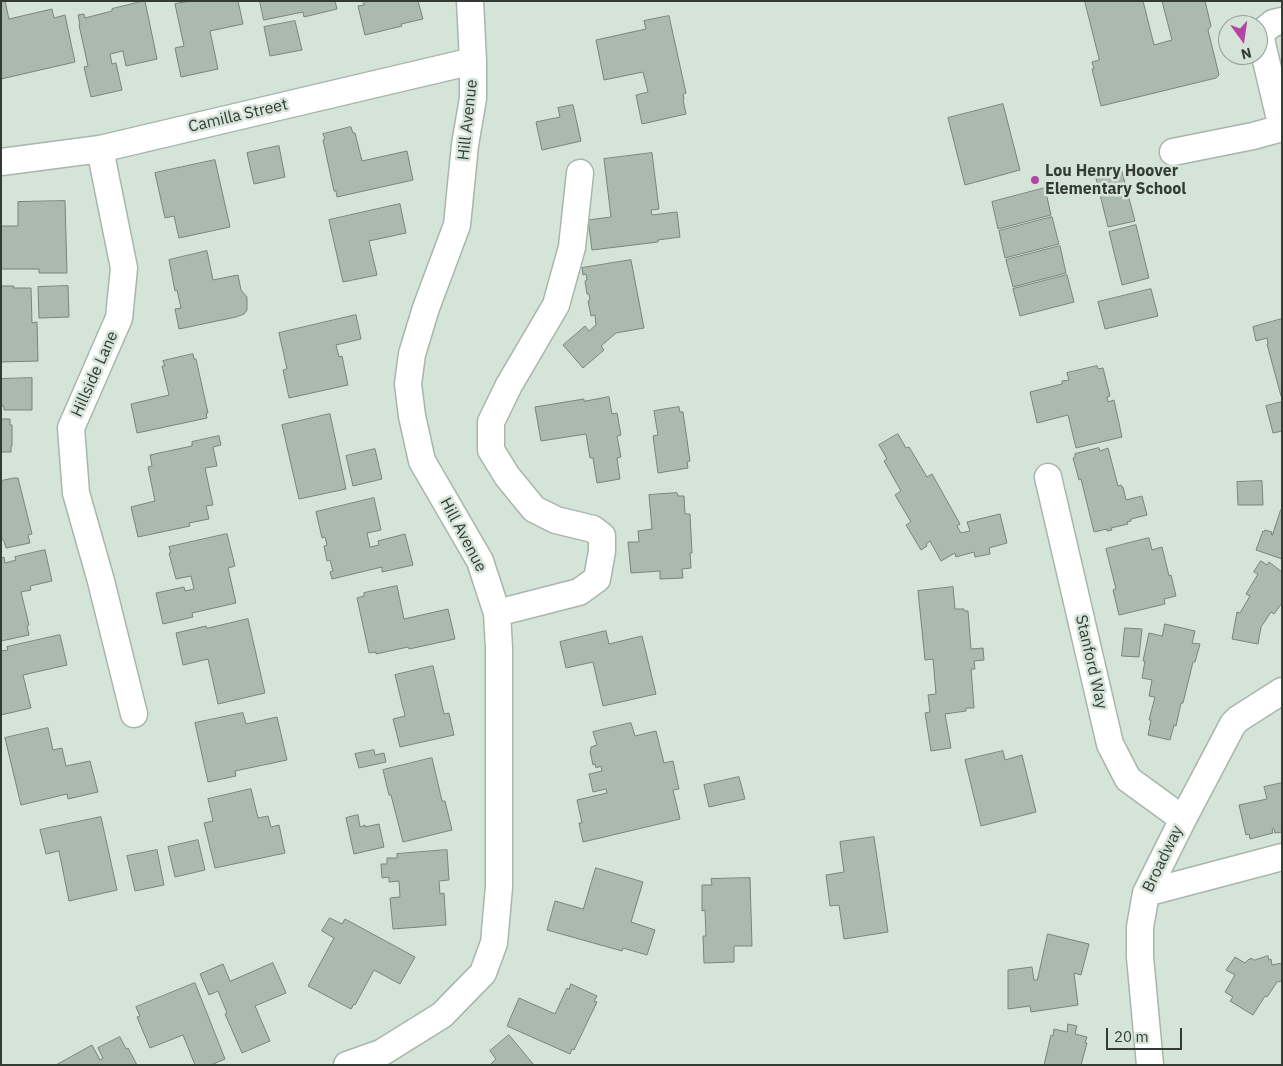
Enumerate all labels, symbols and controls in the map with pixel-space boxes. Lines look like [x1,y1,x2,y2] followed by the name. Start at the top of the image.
[1218,15,1268,65] north arrow
[1239,44,1253,64] text: N
[454,79,482,161] street label: Hill Avenue
[186,95,290,137] street label: Camilla Street
[1045,161,1186,199] place label: Lou Henry Hoover Elementary School
[1029,174,1041,186] marker: Lou Henry Hoover Elementary School
[68,328,122,420] street label: Hillside Lane
[435,495,491,575] street label: Hill Avenue
[1071,613,1111,711] street label: Stanford Way
[1139,823,1187,895] street label: Broadway
[1108,1018,1184,1050] scale bar
[1114,1027,1149,1046] text: 20 m

